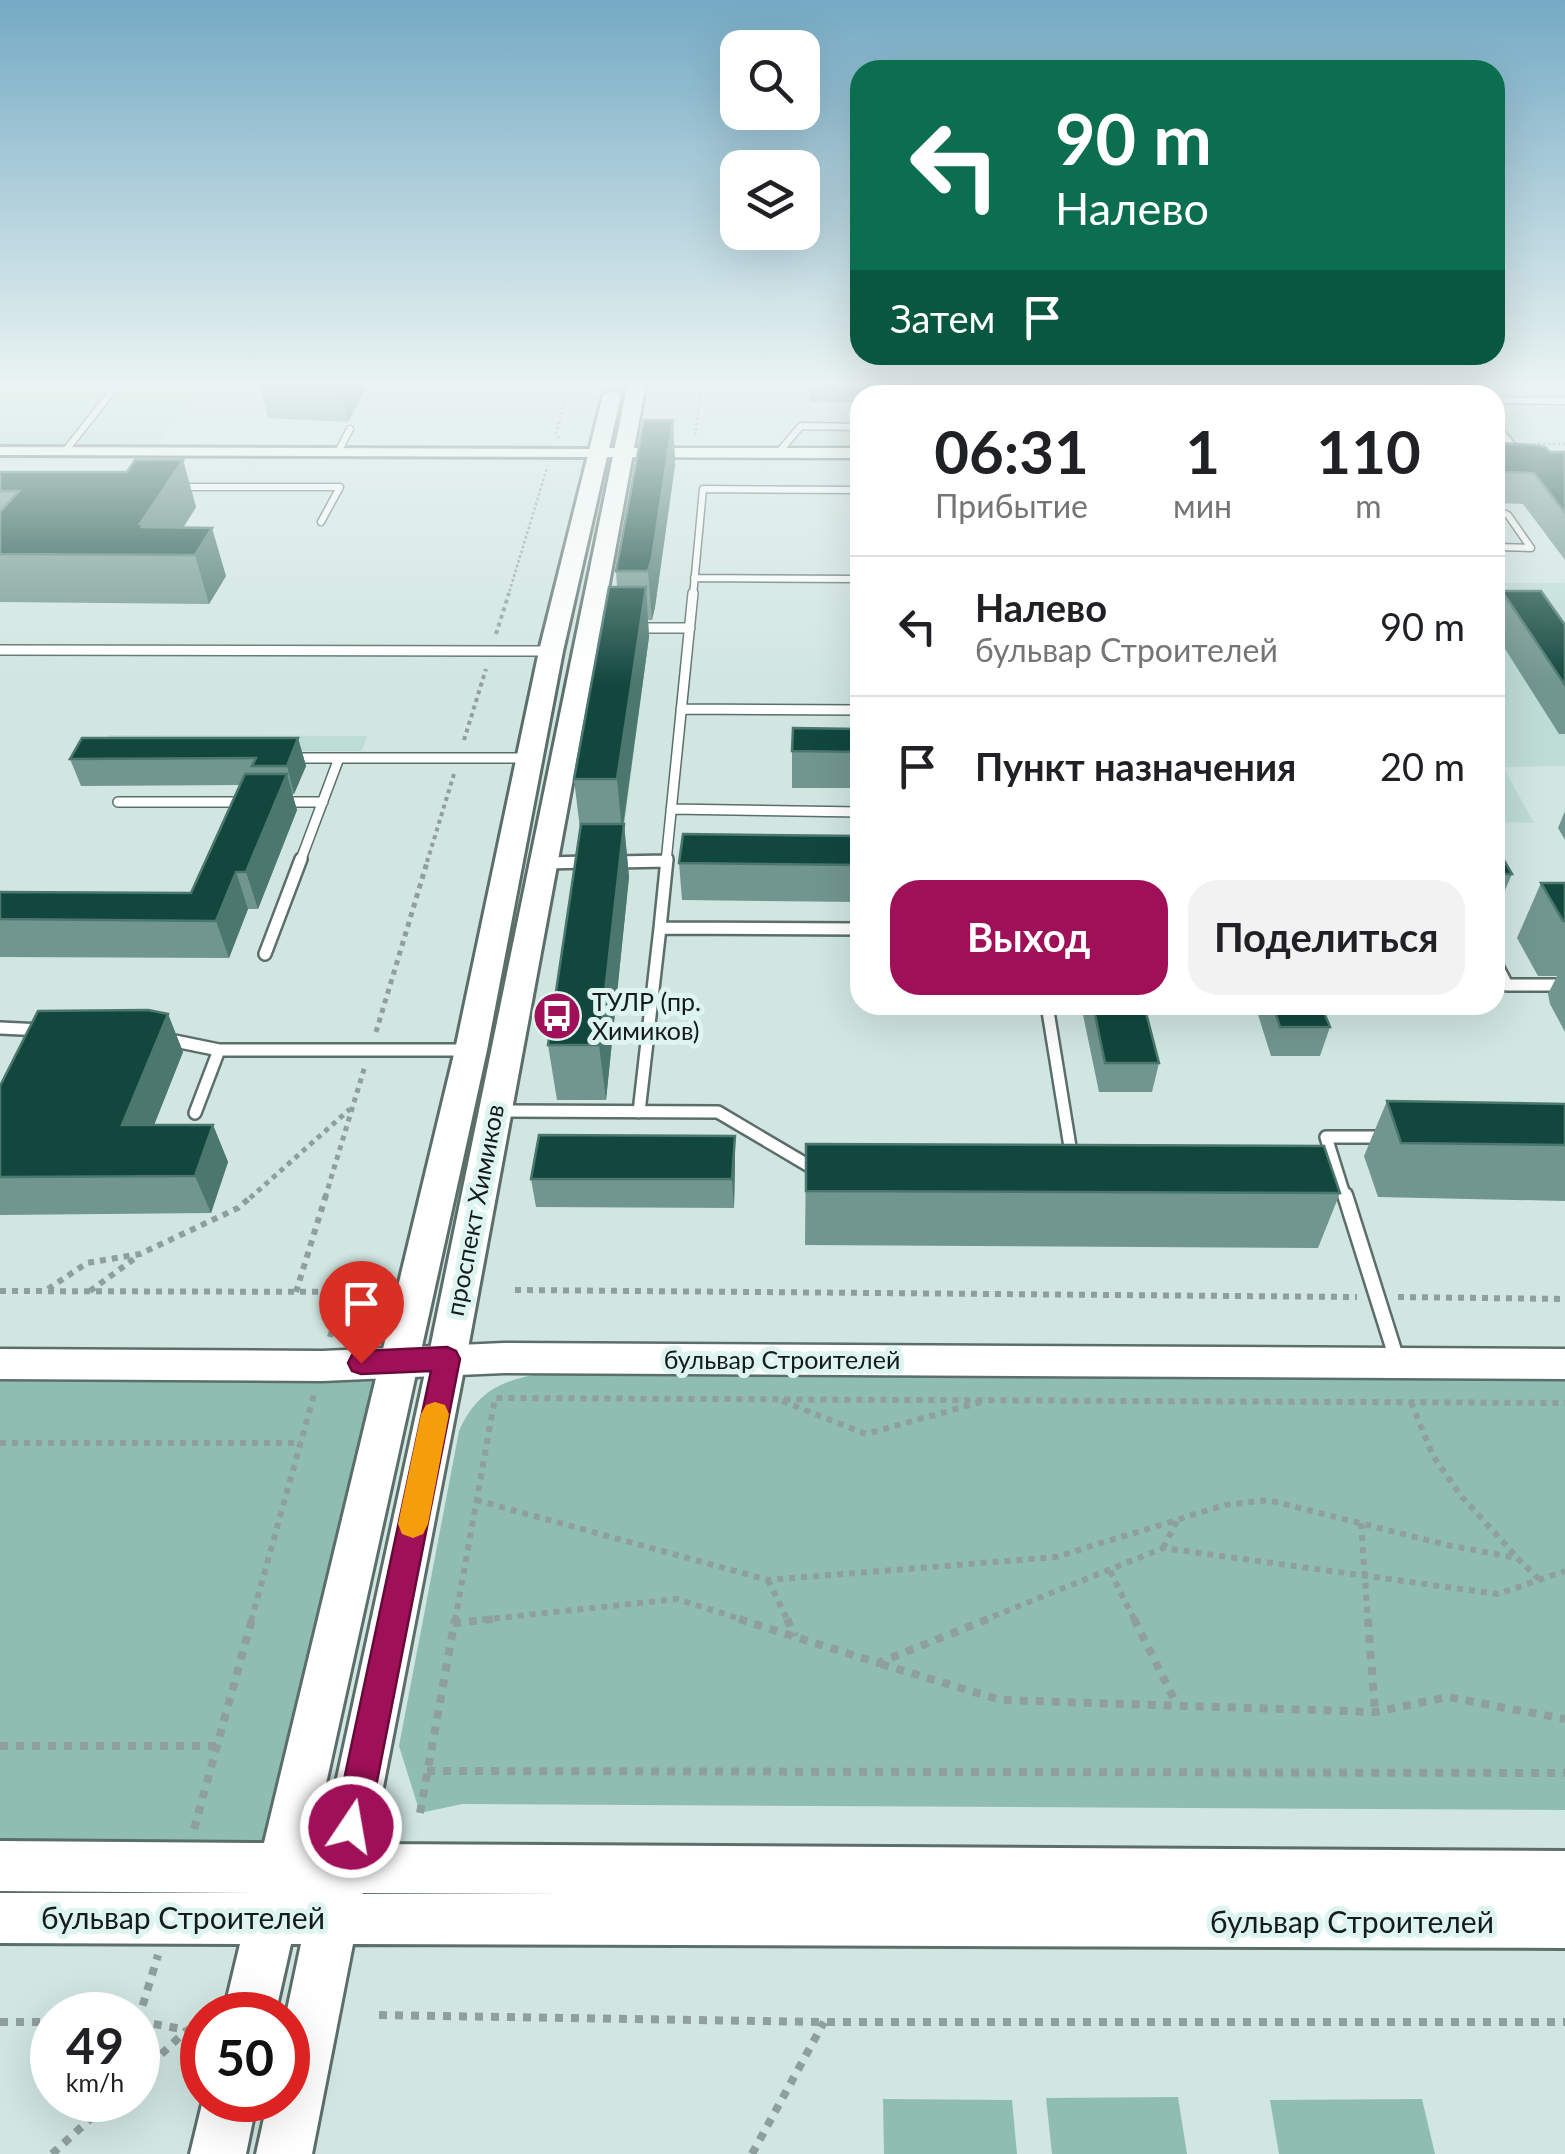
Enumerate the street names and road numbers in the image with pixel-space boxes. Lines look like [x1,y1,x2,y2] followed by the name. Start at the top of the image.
[439,1101,509,1318] street label: проспект Химиков
[664,1344,900,1374] street label: бульвар Строителей
[41,1899,325,1935] street label: бульвар Строителей
[1210,1903,1494,1939] street label: бульвар Строителей

